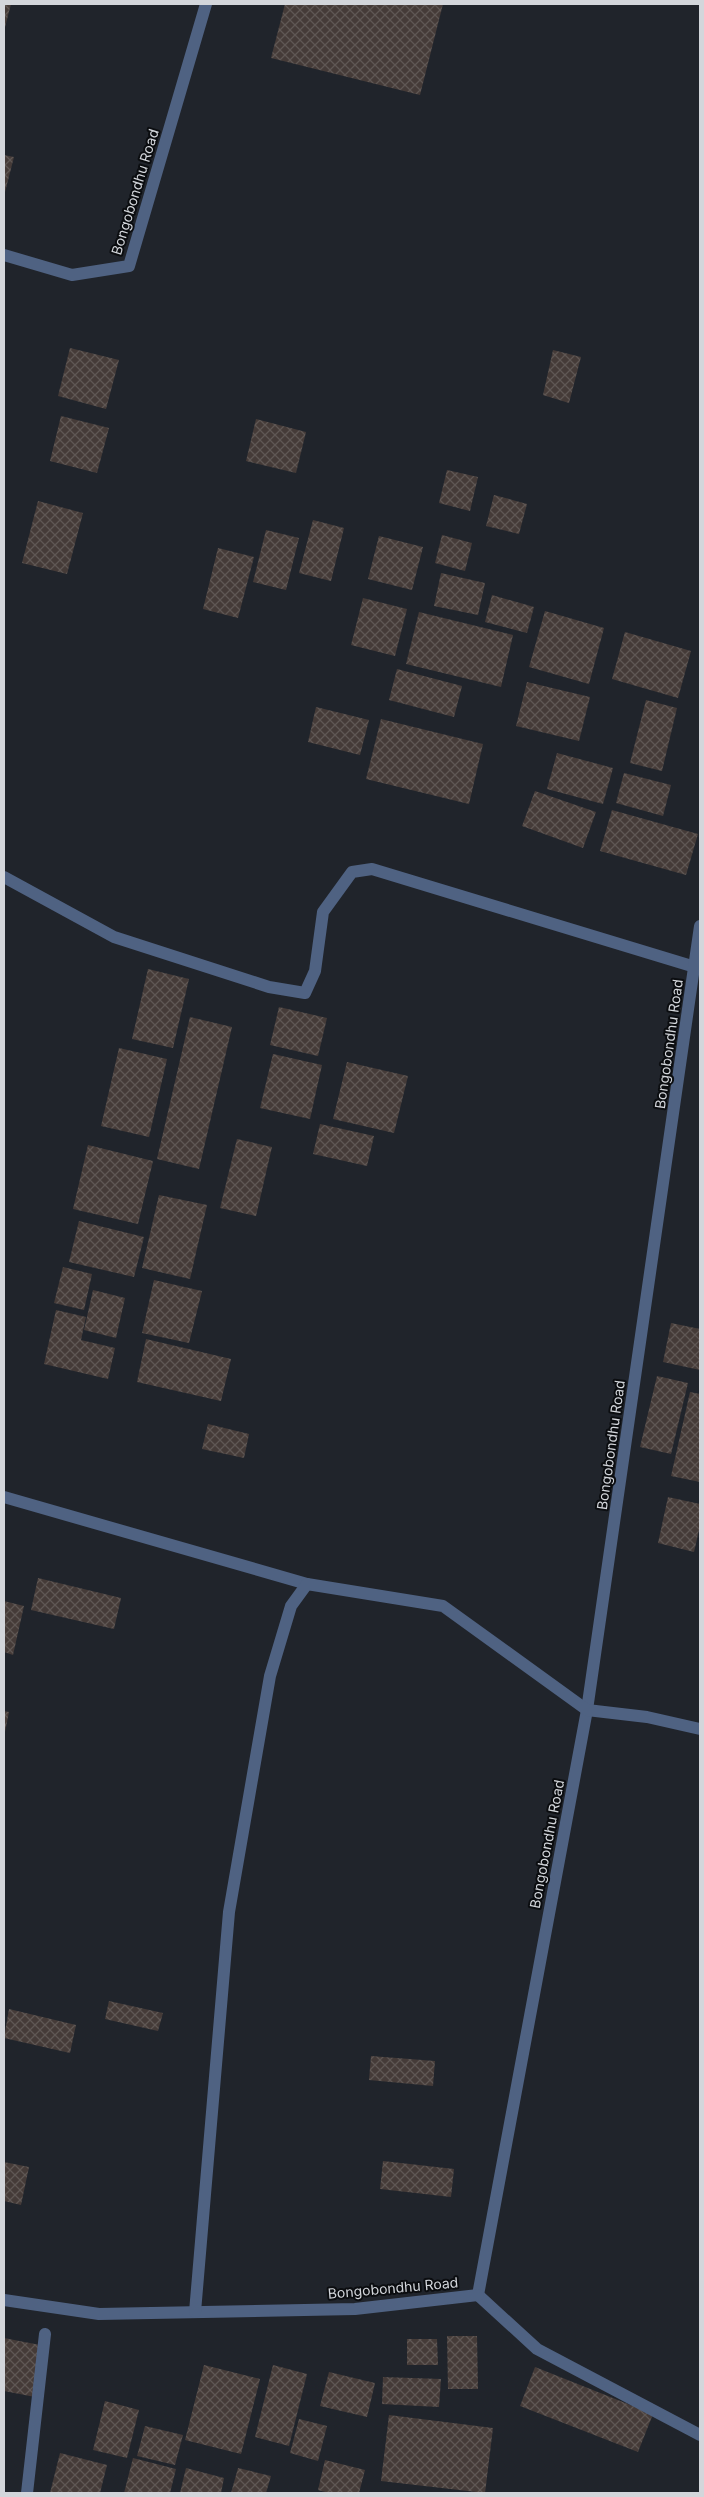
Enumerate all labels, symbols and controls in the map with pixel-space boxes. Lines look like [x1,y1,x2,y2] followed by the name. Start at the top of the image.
[107,127,162,257] street label: Bongobondhu Road
[651,978,686,1110] street label: Bongobondhu Road
[593,1379,628,1511] street label: Bongobondhu Road
[526,1778,567,1910] street label: Bongobondhu Road
[327,2273,459,2302] street label: Bongobondhu Road

